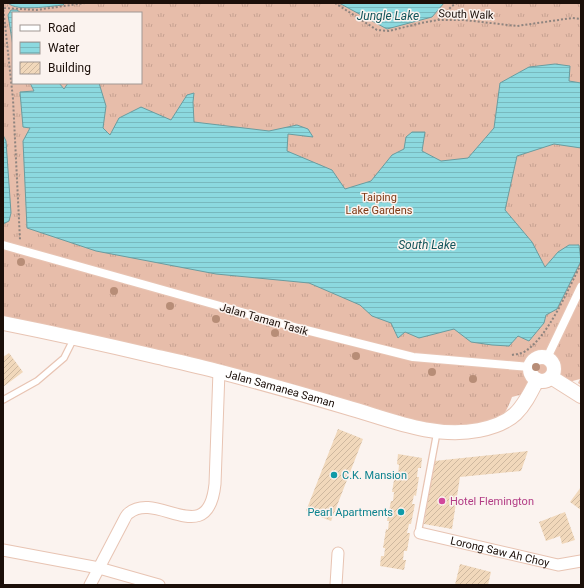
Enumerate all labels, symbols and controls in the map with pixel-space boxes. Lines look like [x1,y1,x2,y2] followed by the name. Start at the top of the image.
[438,7,494,22] street label: South Walk
[357,9,419,23] water label: Jungle Lake
[12,12,142,84] legend
[48,21,76,35] text: Road
[48,41,79,55] text: Water
[48,61,91,75] text: Building
[346,191,413,217] park label: Taiping Lake Gardens
[398,238,456,252] water label: South Lake
[218,301,310,338] street label: Jalan Taman Tasik
[224,368,336,410] street label: Jalan Samanea Saman
[342,469,407,482] place label: C.K. Mansion
[329,470,339,480] marker: C.K. Mansion
[450,495,534,508] place label: Hotel Flemington
[437,496,447,506] marker: Hotel Flemington
[307,506,393,519] place label: Pearl Apartments
[396,507,406,517] marker: Pearl Apartments
[449,534,551,570] street label: Lorong Saw Ah Choy

